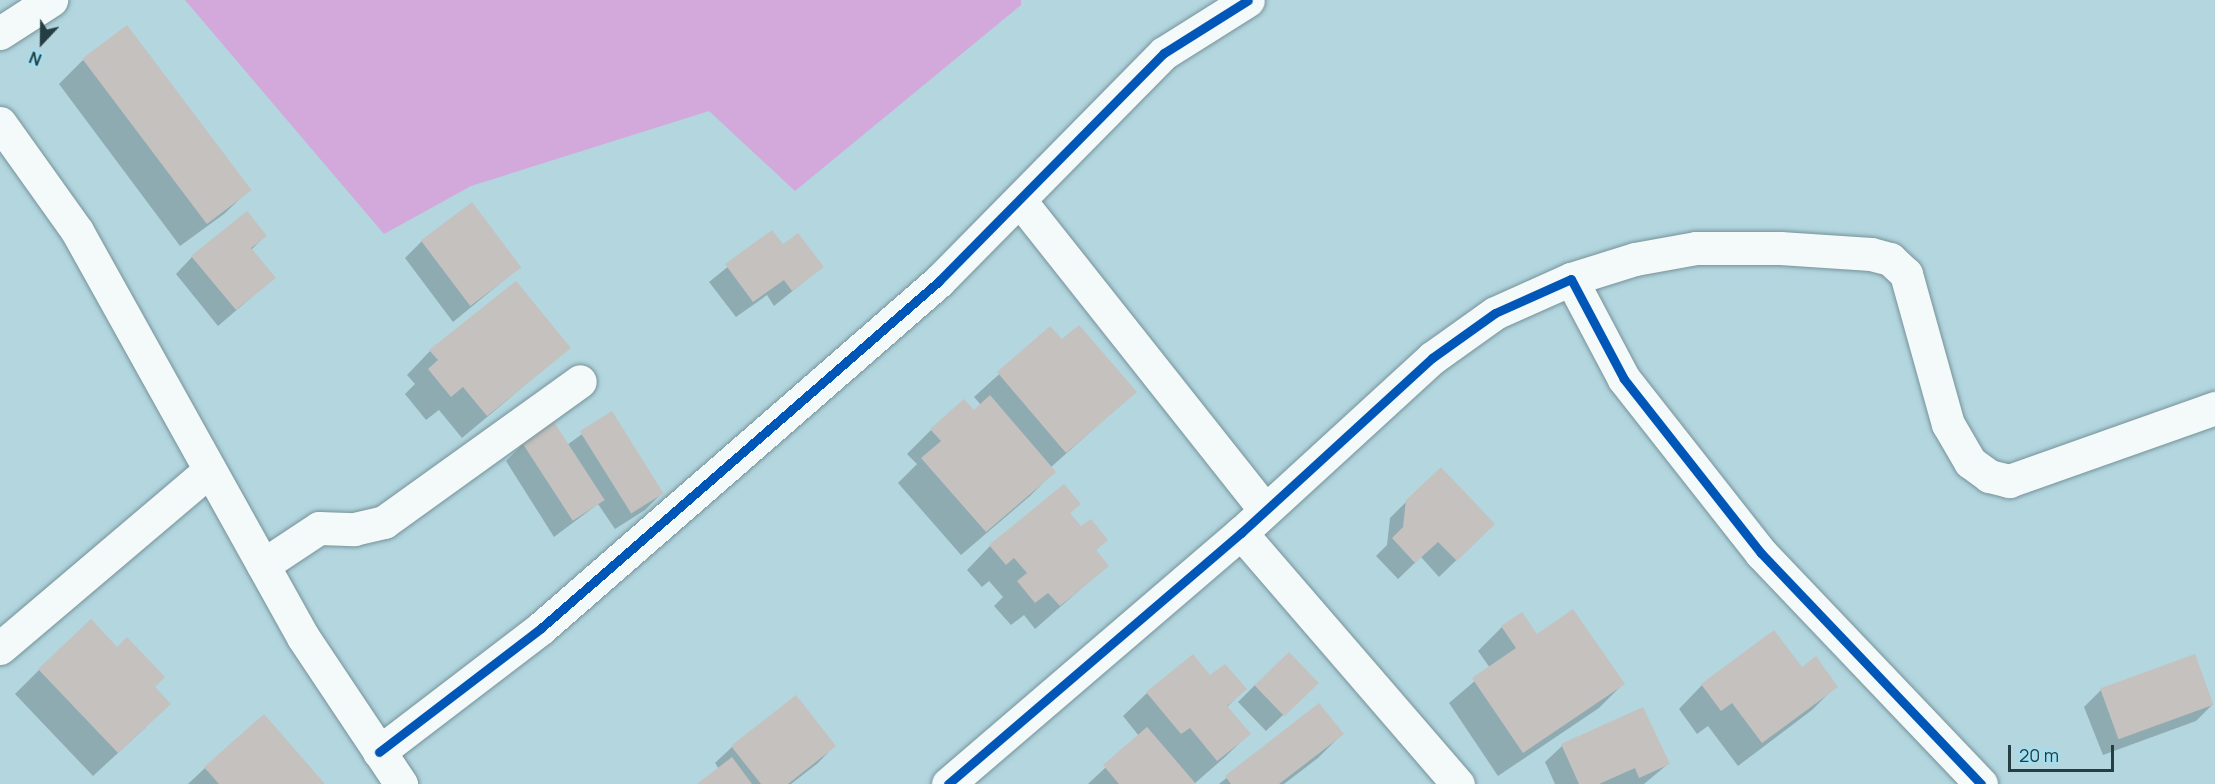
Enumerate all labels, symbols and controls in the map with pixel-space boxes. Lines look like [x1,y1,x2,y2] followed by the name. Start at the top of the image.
[12,12,72,72] north arrow
[26,46,45,71] text: N
[2011,733,2118,771] scale bar
[2019,743,2059,767] text: 20 m

